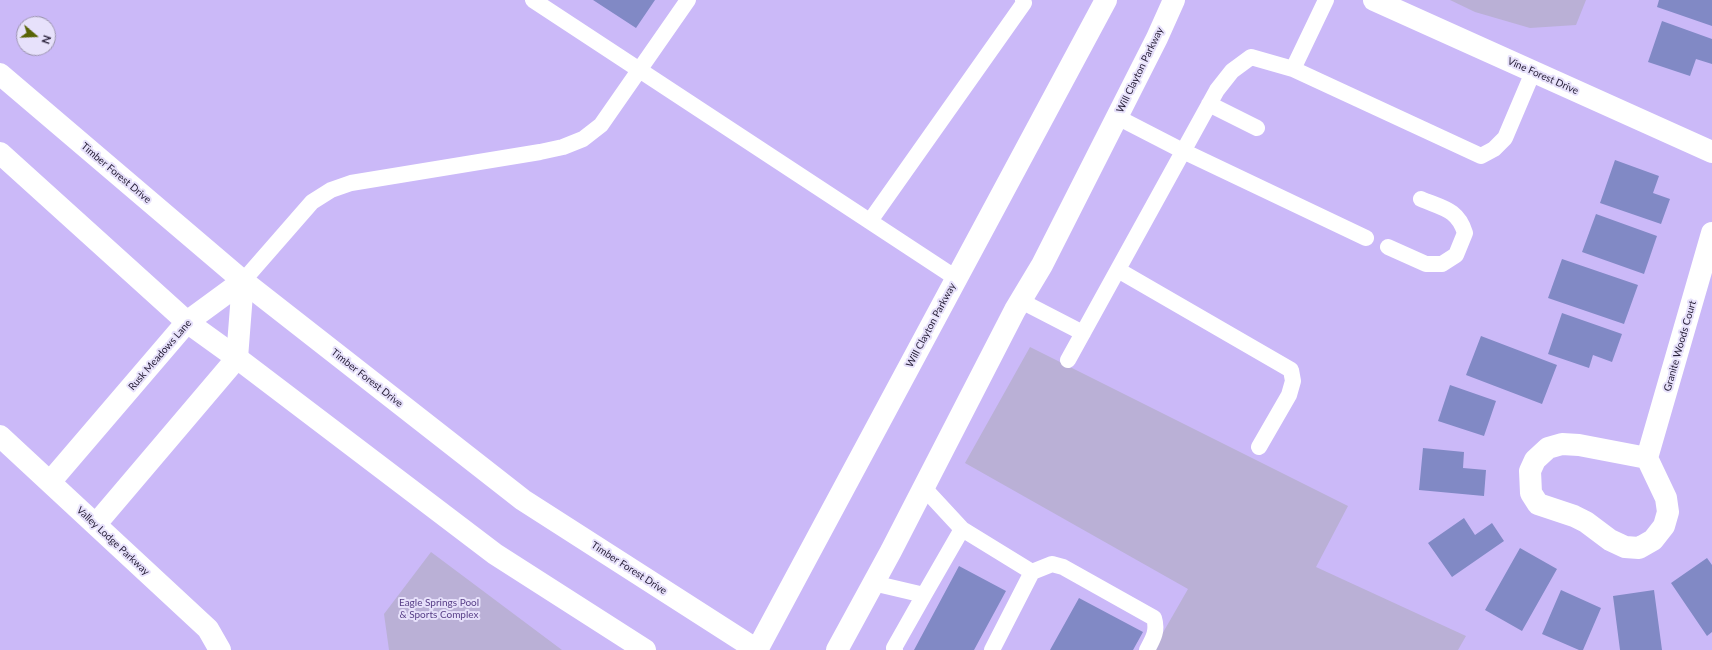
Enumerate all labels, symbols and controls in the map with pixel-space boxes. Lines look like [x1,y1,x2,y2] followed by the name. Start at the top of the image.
[16,16,56,56] north arrow
[1114,25,1166,115] street label: Will Clayton Parkway
[39,34,54,46] text: N
[1506,55,1580,97] street label: Vine Forest Drive
[79,140,153,206] street label: Timber Forest Drive
[904,281,958,369] street label: Will Clayton Parkway
[1661,299,1699,393] street label: Granite Woods Court
[126,317,194,393] street label: Rusk Meadows Lane
[329,346,405,410] street label: Timber Forest Drive
[74,504,152,578] street label: Valley Lodge Parkway
[589,539,669,597] street label: Timber Forest Drive
[399,597,479,620] park label: Eagle Springs Pool & Sports Complex

